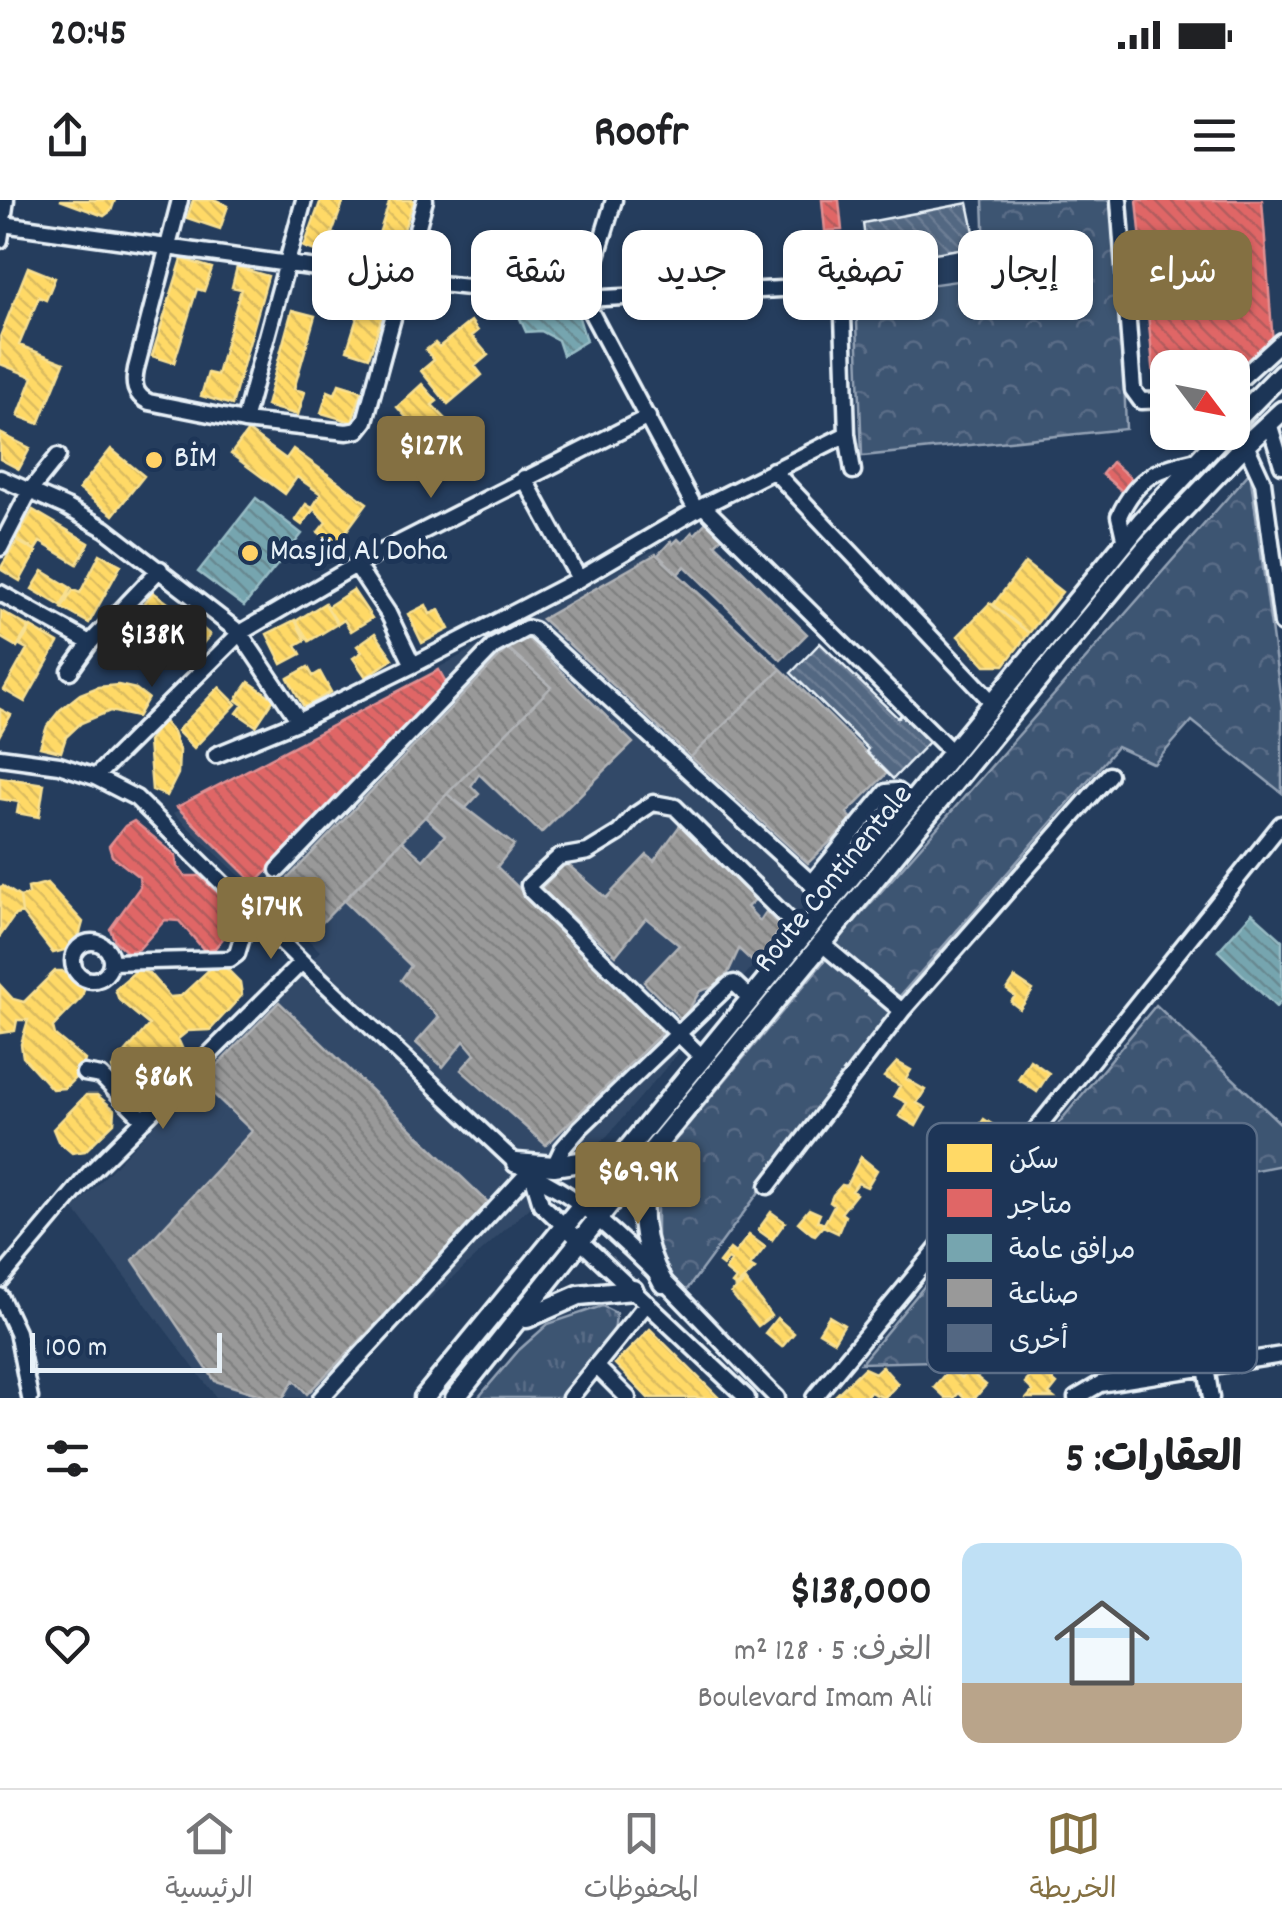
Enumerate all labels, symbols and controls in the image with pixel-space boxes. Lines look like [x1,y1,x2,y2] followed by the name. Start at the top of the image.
[50,8,127,63] text: 20:45
[594,103,688,167] text: Roofr
[40,108,95,163] icon: share
[1187,108,1242,163] icon: menu
[312,230,451,320] chip: منزل
[471,230,602,320] chip: شقة
[622,230,763,320] chip: جديد
[783,230,938,320] chip: تصفية
[958,230,1093,320] chip: إيجار
[1113,230,1252,320] chip: شراء
[1150,350,1250,450] north arrow
[1150,350,1250,450] map controls
[361,416,501,501] pin: $127K
[399,425,463,471] text: $127K
[174,437,217,483] place label: BİM
[143,449,165,471] marker: BİM
[270,530,448,576] place label: Masjid Al Doha
[239,542,261,564] marker: Masjid Al Doha
[82,605,222,690] pin: $138K
[119,614,185,660] text: $138K
[744,776,926,984] street label: Route Continentale
[201,877,341,962] pin: $174K
[239,886,303,932] text: $174K
[104,1047,222,1132] pin: $86K
[133,1056,193,1102] text: $86K
[927,1123,1257,1373] legend
[557,1142,719,1227] pin: $69.9K
[1009,1143,1059,1183] text: سكن
[597,1151,679,1197] text: $69.9K
[1007,1188,1072,1228] text: متاجر
[1009,1233,1136,1273] text: مرافق عامة
[1009,1278,1079,1318] text: صناعة
[1009,1323,1068,1363] text: أخرى
[30,1328,222,1372] scale bar
[45,1330,107,1370] text: 100 m
[40,1431,95,1486] icon: filters
[1065,1432,1242,1492] text: العقارات: 5
[789,1564,932,1624] text: $138,000
[1042,1583,1162,1703] icon: home
[40,1616,95,1671] icon: heart
[734,1630,932,1676] text: الغرف: 5 · 128 m²
[697,1677,932,1723] text: Boulevard Imam Ali
[165,1806,253,1912] tab: الرئيسية
[584,1806,699,1912] tab: المحفوظات
[1029,1806,1117,1912] tab: الخريطة

